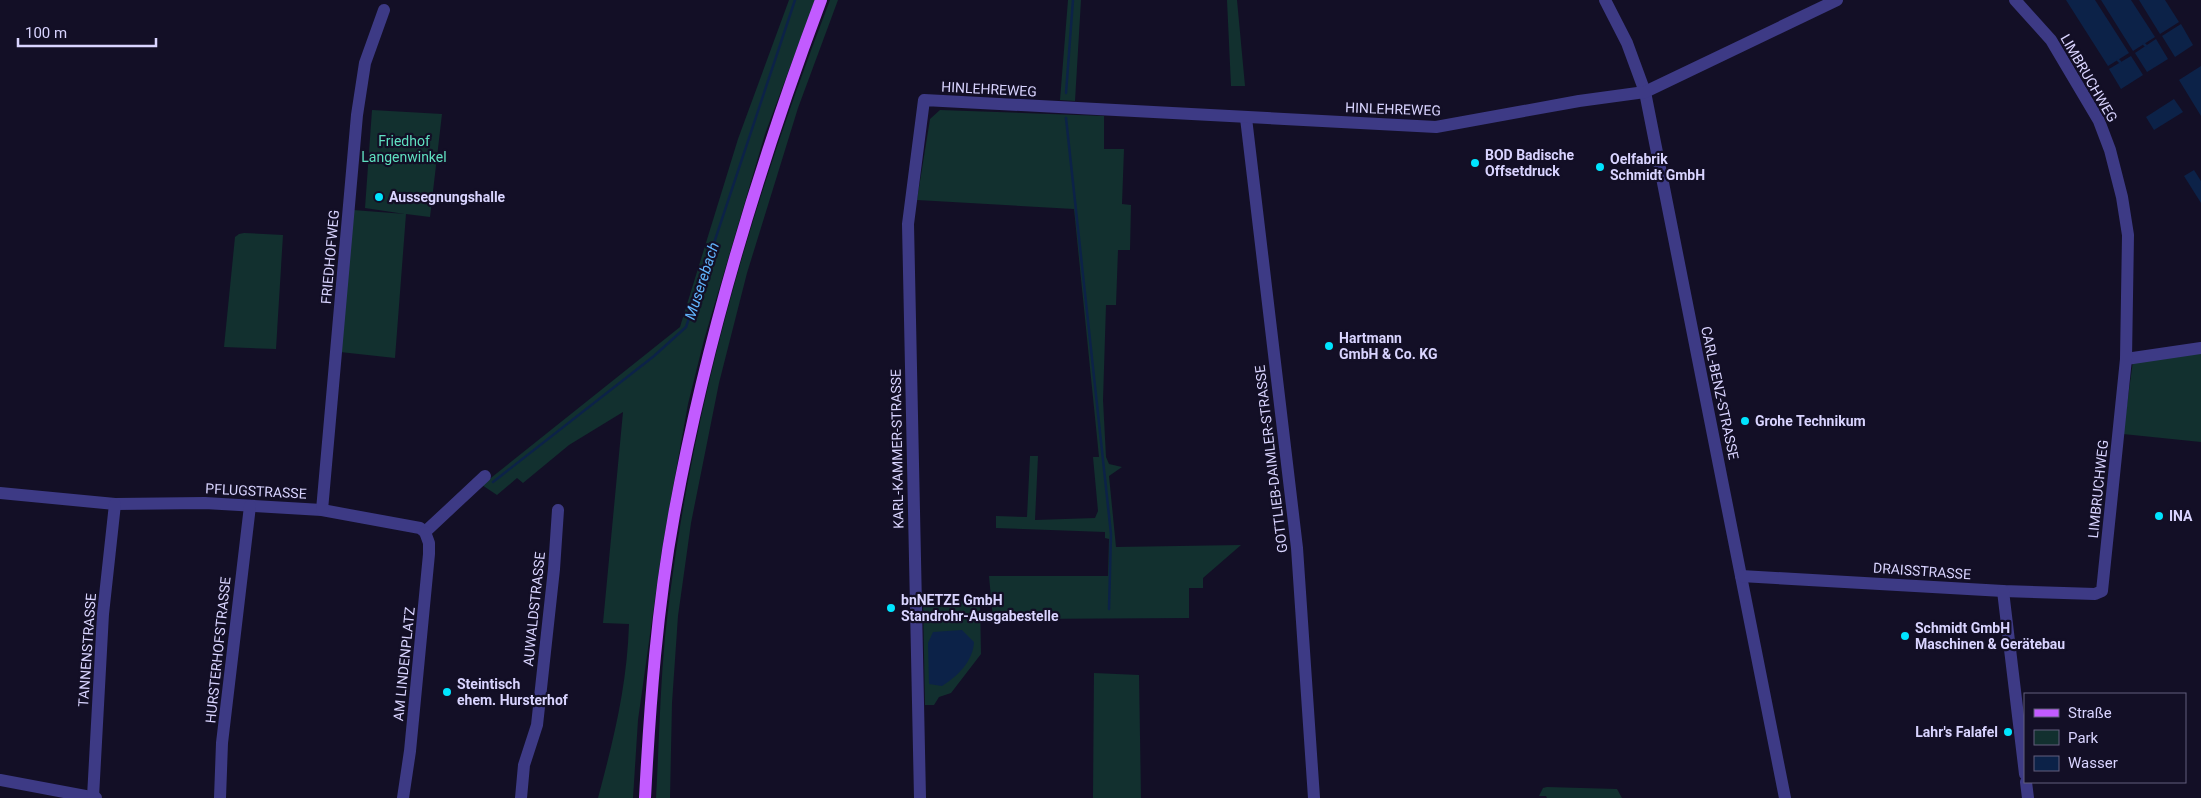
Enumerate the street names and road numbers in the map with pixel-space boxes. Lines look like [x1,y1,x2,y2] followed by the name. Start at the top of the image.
[2057,31,2121,125] street label: LIMBRUCHWEG
[941,79,1037,99] street label: HINLEHREWEG
[1345,99,1441,119] street label: HINLEHREWEG
[318,209,342,305] street label: FRIEDHOFWEG
[1698,325,1742,461] street label: CARL-BENZ-STRASSE
[1252,364,1290,554] street label: GOTTLIEB-DAIMLER-STRASSE
[888,369,906,529] street label: KARL-KAMMER-STRASSE
[2085,439,2111,539] street label: LIMBRUCHWEG
[205,480,307,502] street label: PFLUGSTRASSE
[520,551,548,667] street label: AUWALDSTRASSE
[1873,560,1972,582] street label: DRAISSTRASSE
[202,576,234,724] street label: HURSTERHOFSTRASSE
[75,593,99,707] street label: TANNENSTRASSE
[390,606,418,722] street label: AM LINDENPLATZ

